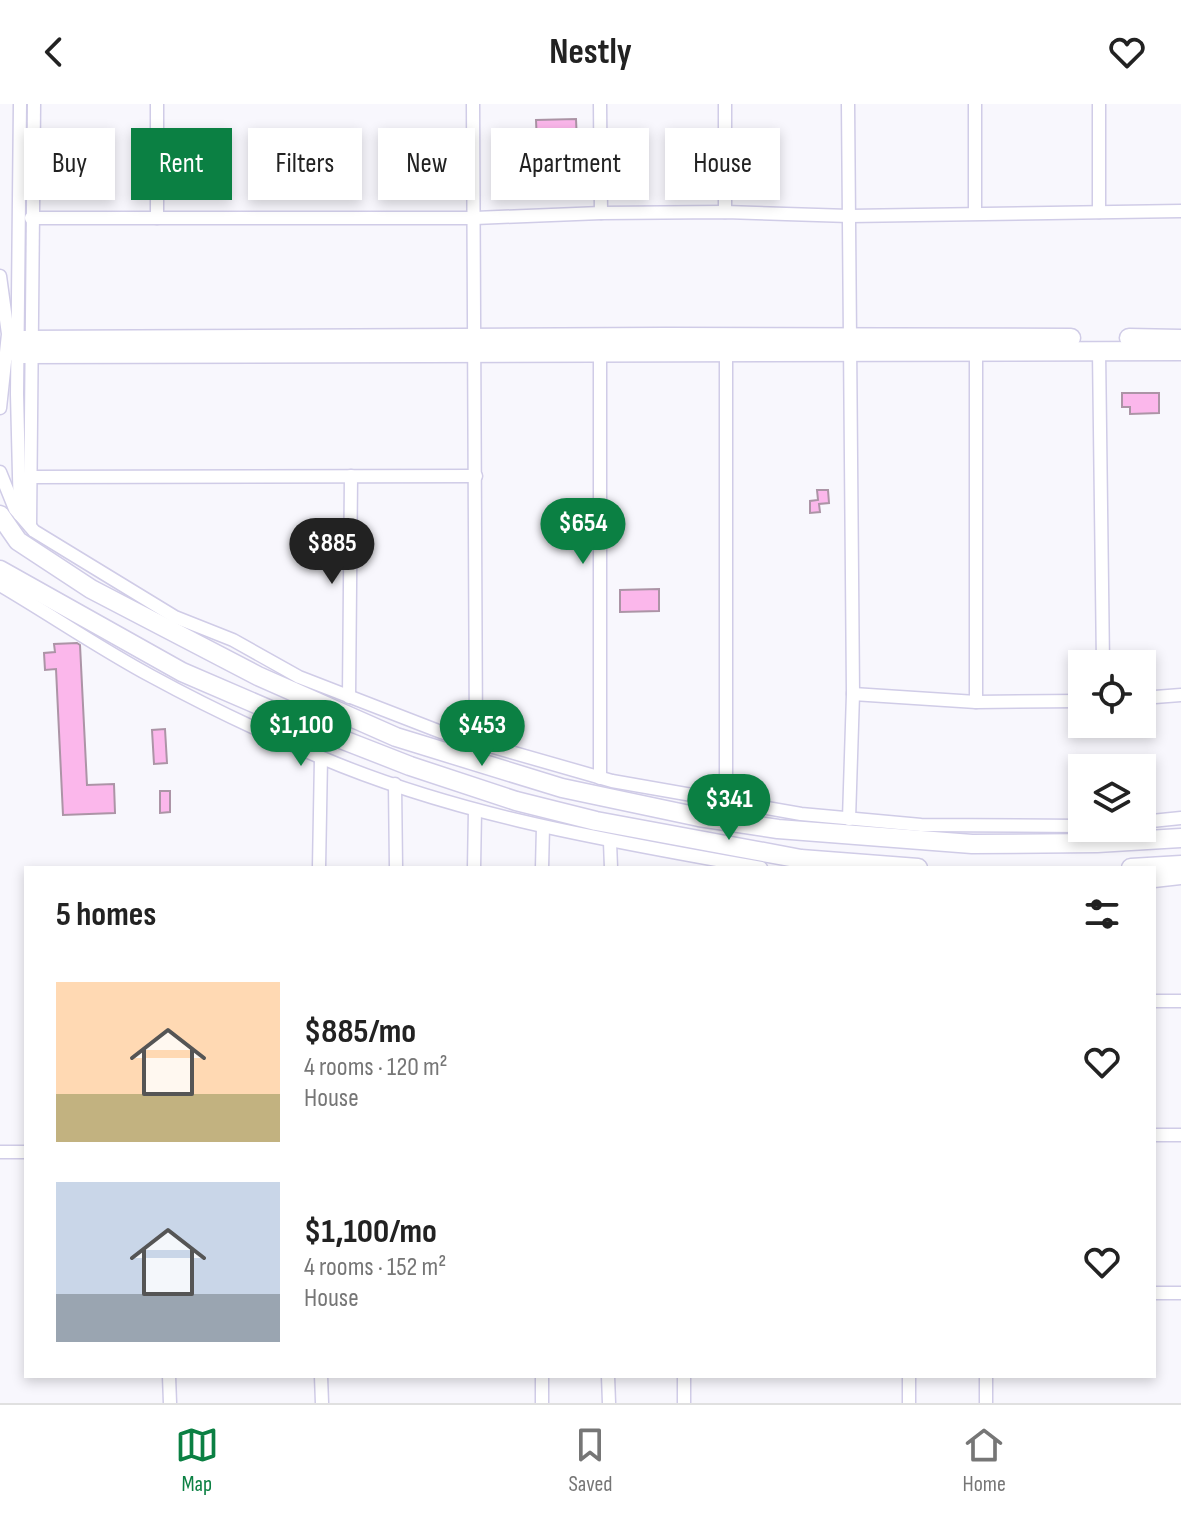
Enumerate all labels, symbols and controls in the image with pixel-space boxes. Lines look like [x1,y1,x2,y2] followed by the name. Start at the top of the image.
[32,30,76,74] icon: back
[1105,30,1149,74] icon: heart
[549,31,632,74] text: Nestly
[24,128,115,200] chip: Buy
[131,128,232,200] chip: Rent
[248,128,362,200] chip: Filters
[378,128,475,200] chip: New
[491,128,649,200] chip: Apartment
[665,128,780,200] chip: House
[536,498,630,566] pin: $654
[558,508,608,539] text: $654
[285,518,379,586] pin: $885
[307,528,357,559] text: $885
[1068,650,1156,842] map controls
[1068,650,1156,738] button: locate
[236,700,366,768] pin: $1,100
[435,700,529,768] pin: $453
[268,710,334,741] text: $1,100
[458,710,506,741] text: $453
[1068,754,1156,842] button: layers
[682,774,776,842] pin: $341
[705,784,753,815] text: $341
[1080,892,1124,936] icon: filters
[56,894,156,935] text: 5 homes
[304,1011,416,1052] text: $885/mo
[120,1014,216,1110] icon: home
[1080,1040,1124,1084] icon: heart
[304,1052,448,1083] text: 4 rooms · 120 m²
[304,1083,359,1114] text: House
[304,1211,437,1252] text: $1,100/mo
[120,1214,216,1310] icon: home
[1080,1240,1124,1284] icon: heart
[304,1252,446,1283] text: 4 rooms · 152 m²
[304,1283,359,1314] text: House
[175,1423,219,1498] tab: Map
[568,1423,613,1498] tab: Saved
[962,1423,1006,1498] tab: Home

